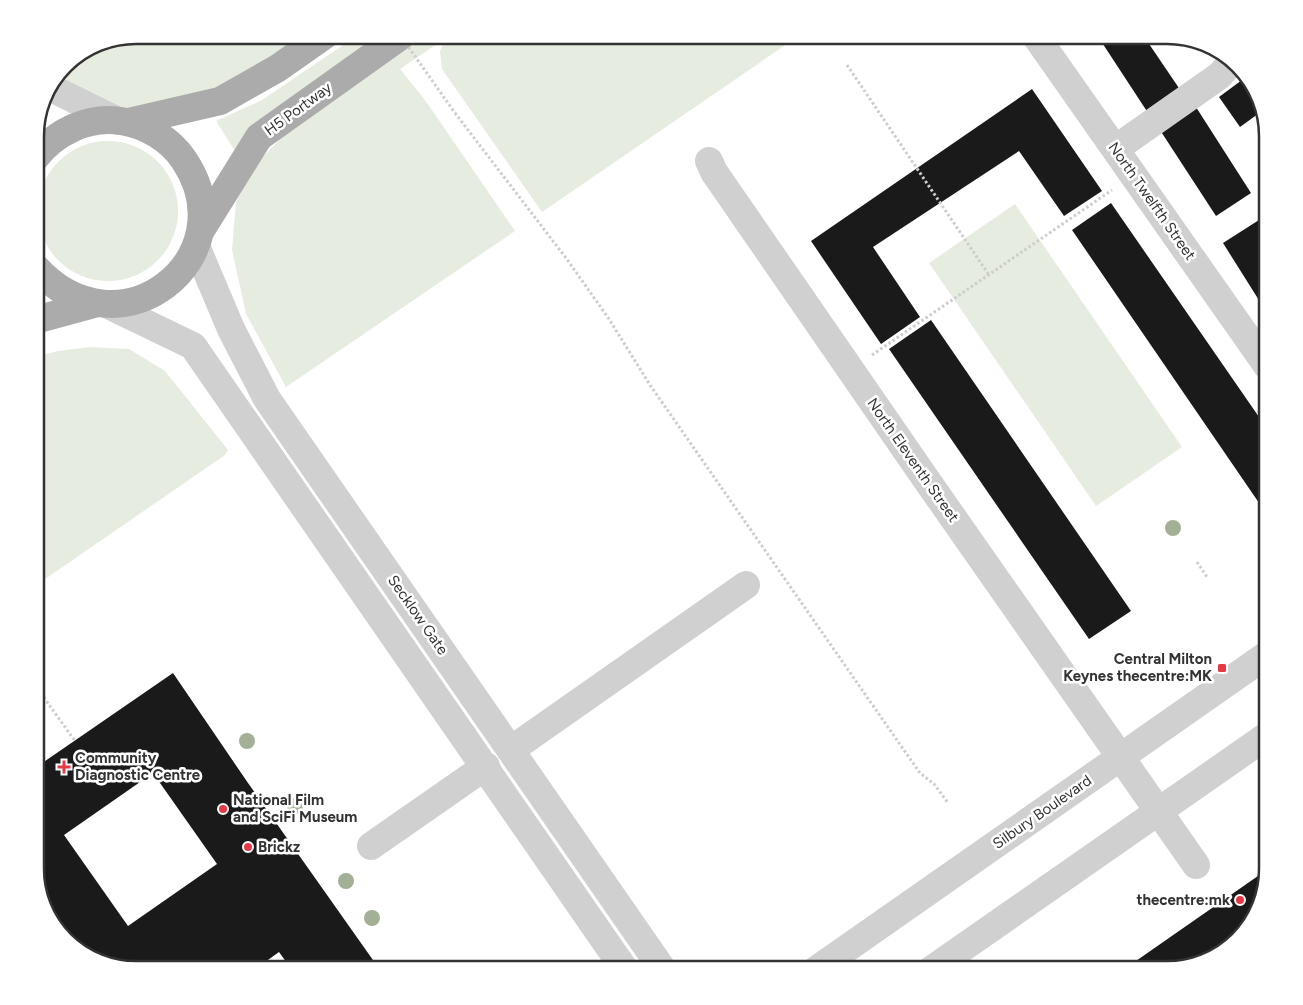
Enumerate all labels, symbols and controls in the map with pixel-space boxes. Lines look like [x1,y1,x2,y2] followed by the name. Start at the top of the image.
[261,79,335,139] street label: H5 Portway
[1105,139,1200,264] street label: North Twelfth Street
[863,395,963,526] street label: North Eleventh Street
[384,572,452,658] street label: Secklow Gate
[1063,650,1212,685] place label: Central Milton Keynes thecentre:MK
[1216,662,1228,674] marker: Central Milton Keynes thecentre:MK
[75,749,201,784] place label: Community Diagnostic Centre
[57,760,71,774] marker: Community Diagnostic Centre
[989,771,1095,853] street label: Silbury Boulevard
[233,791,357,826] place label: National Film and SciFi Museum
[217,803,229,815] marker: National Film and SciFi Museum
[258,838,300,856] place label: Brickz
[242,841,254,853] marker: Brickz
[1136,891,1230,909] place label: thecentre:mk
[1234,894,1246,906] marker: thecentre:mk

